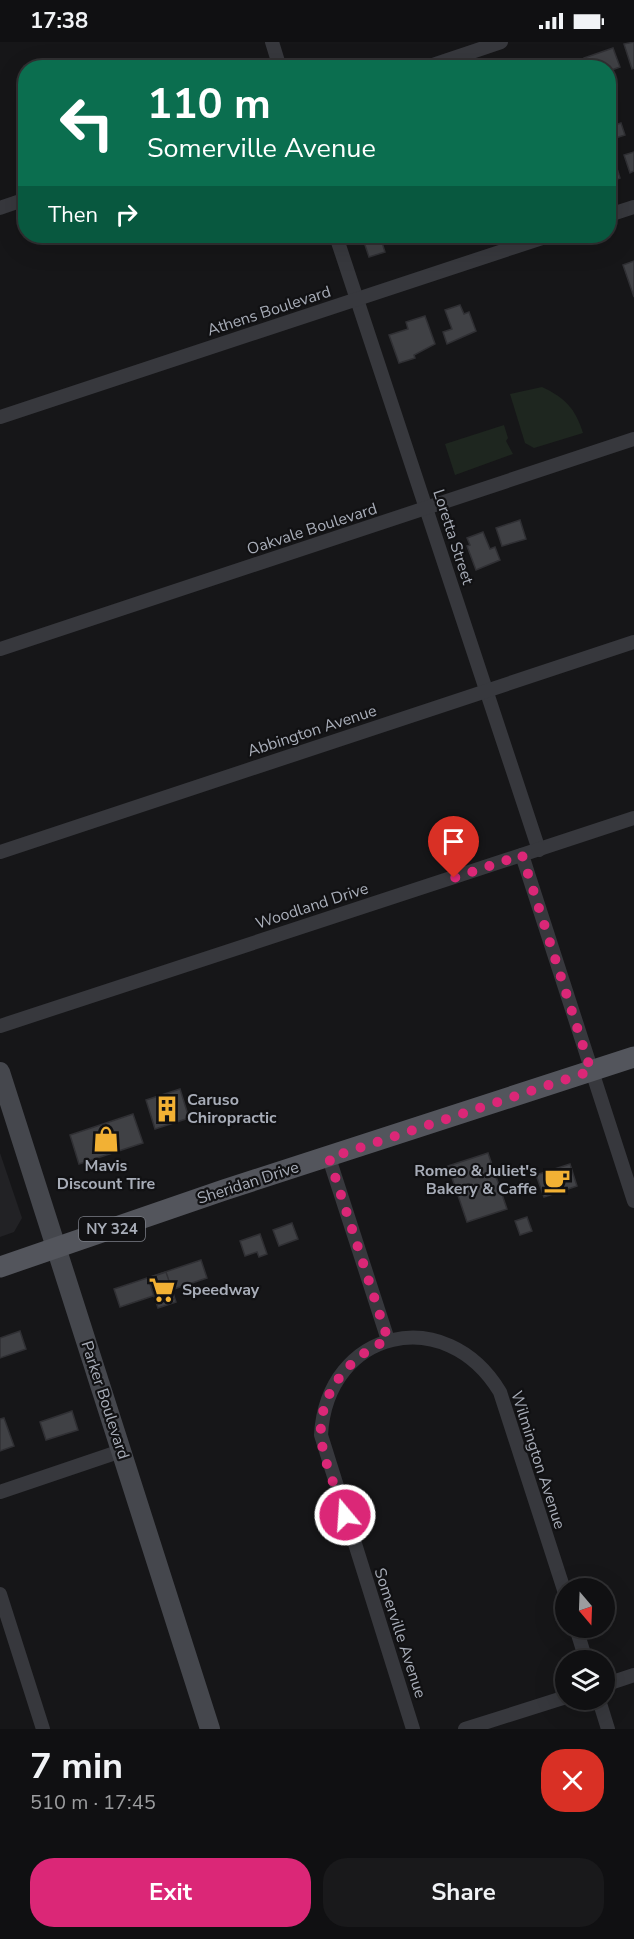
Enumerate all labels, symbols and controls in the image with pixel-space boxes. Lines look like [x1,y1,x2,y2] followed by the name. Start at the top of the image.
[30,6,88,36] text: 17:38
[147,76,271,133] text: 110 m
[48,84,126,162] icon: left
[147,130,376,167] text: Somerville Avenue
[110,198,143,231] icon: right
[48,200,98,230] text: Then
[204,281,334,341] street label: Athens Boulevard
[427,487,479,588] street label: Loretta Street
[244,498,380,560] street label: Oakvale Boulevard
[245,700,379,762] street label: Abbington Avenue
[428,816,479,878] pin
[437,825,470,858] icon: arrive
[253,877,371,935] street label: Woodland Drive
[187,1089,277,1129] place label: Caruso Chiropractic
[152,1094,182,1124] building icon: Caruso Chiropractic
[91,1124,121,1154] shop icon: Mavis Discount Tire
[57,1155,156,1195] place label: Mavis Discount Tire
[194,1156,302,1210] street label: Sheridan Drive
[414,1160,537,1200] place label: Romeo & Juliet's Bakery & Caffe
[542,1165,572,1195] cafe icon: Romeo & Juliet's Bakery & Caffe
[79,1217,145,1241] road number: NY 324
[147,1275,177,1305] supermarket icon: Speedway
[182,1279,260,1301] place label: Speedway
[75,1338,135,1462] street label: Parker Boulevard
[505,1388,571,1532] street label: Wilmington Avenue
[313,1483,377,1547] position arrow
[369,1565,431,1701] street label: Somerville Avenue
[555,1578,615,1638] north arrow
[555,1578,615,1710] map controls
[555,1650,615,1710] button: layers
[30,1742,123,1791] text: 7 min
[541,1749,604,1812] button: close
[30,1789,156,1816] text: 510 m · 17:45
[30,1858,311,1927] button: Exit
[323,1858,604,1927] button: Share

